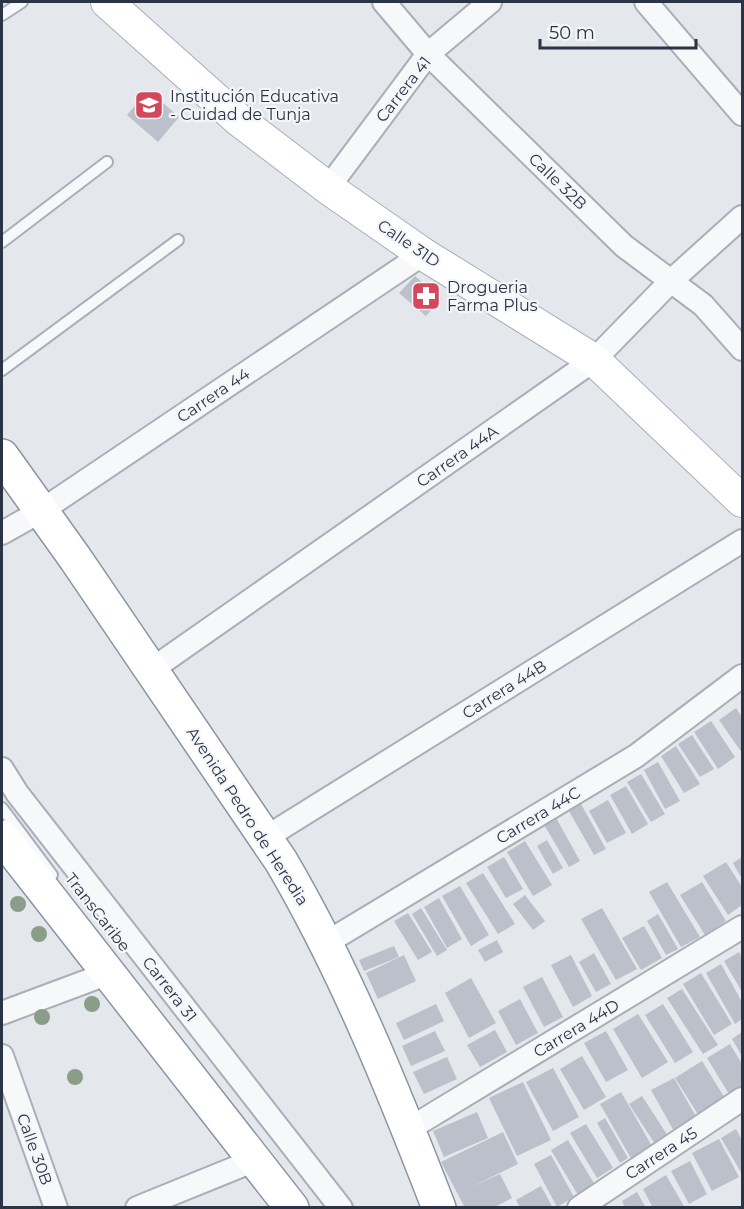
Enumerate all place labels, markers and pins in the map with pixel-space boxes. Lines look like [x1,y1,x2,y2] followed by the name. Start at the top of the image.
[170,87,339,124] place label: Institución Educativa - Cuidad de Tunja
[133,89,165,121] school or university icon: Institución Educativa - Cuidad de Tunja
[447,278,538,315] place label: Drogueria Farma Plus
[410,280,442,312] pharmacy icon: Drogueria Farma Plus

